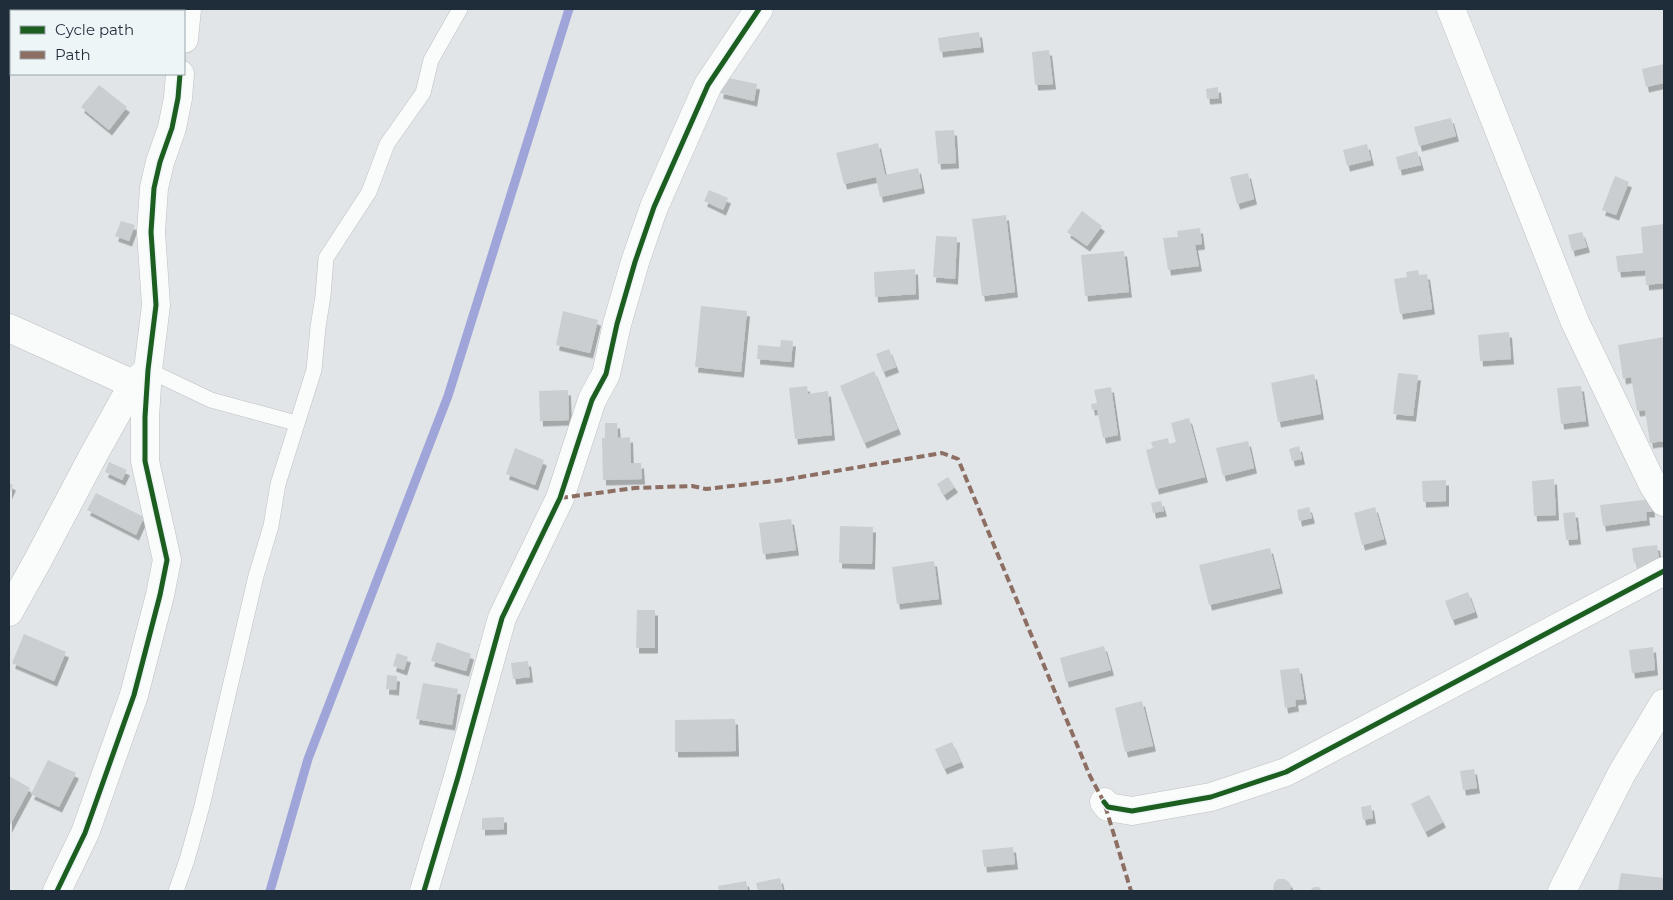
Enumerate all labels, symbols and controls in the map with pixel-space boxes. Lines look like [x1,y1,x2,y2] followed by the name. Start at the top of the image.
[10,10,185,75] legend
[55,20,134,39] text: Cycle path
[55,45,91,64] text: Path

